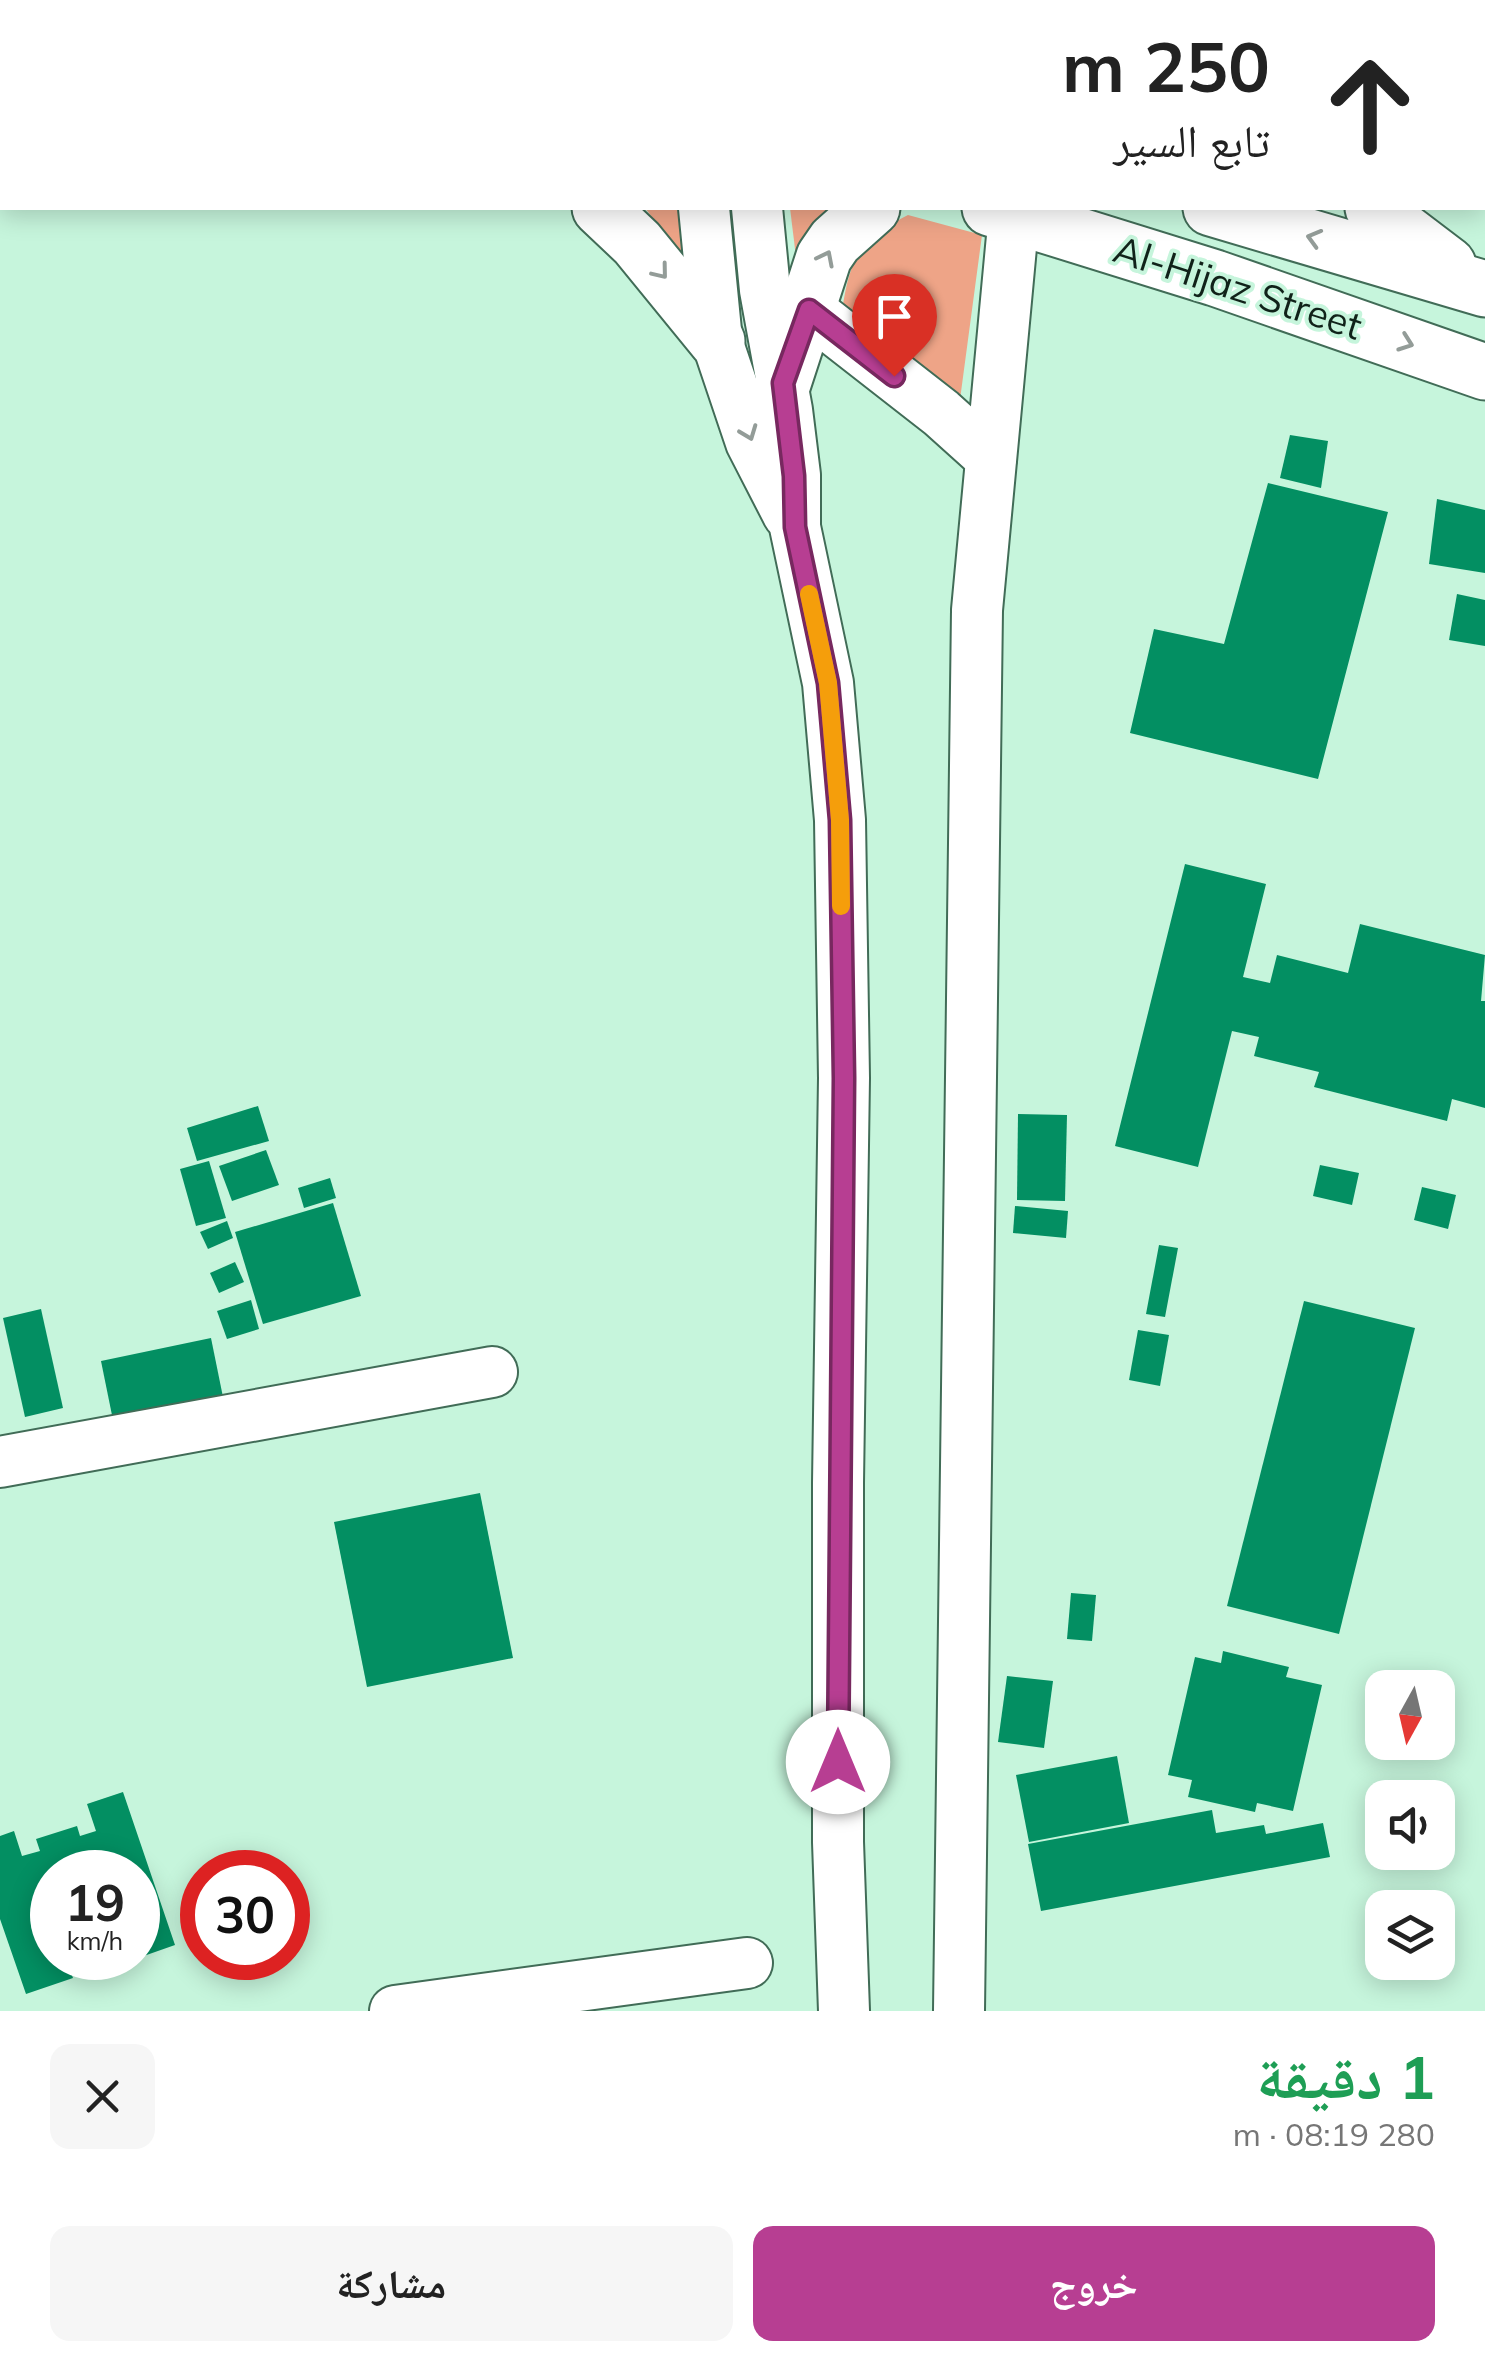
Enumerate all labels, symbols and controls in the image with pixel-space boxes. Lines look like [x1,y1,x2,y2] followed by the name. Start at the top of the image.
[1062,22,1270,110] text: 250 m
[1305,40,1435,170] icon: ahead
[1113,112,1270,168] text: تابع السير
[1108,224,1368,350] street label: Al-Hijaz Street
[1306,229,1323,250] one-way arrow
[814,251,833,269] one-way arrow
[649,261,667,279] one-way arrow
[852,274,937,377] pin
[867,289,922,344] icon: arrive
[1397,331,1414,352] one-way arrow
[737,424,758,441] one-way arrow
[1365,1670,1455,1760] north arrow
[1365,1670,1455,1980] map controls
[786,1710,890,1814] position arrow
[1365,1780,1455,1870] button: sound
[180,1850,310,1980] speed limit sign: 30
[65,1871,125,1934] text: 19
[1365,1890,1455,1980] button: layers
[67,1925,123,1956] text: km/h
[1257,2039,1435,2114] text: 1 دقيقة
[50,2044,155,2149] button: close
[1233,2114,1435,2154] text: 280 m · 08:19
[50,2226,733,2341] button: مشاركة
[753,2226,1435,2341] button: خروج

